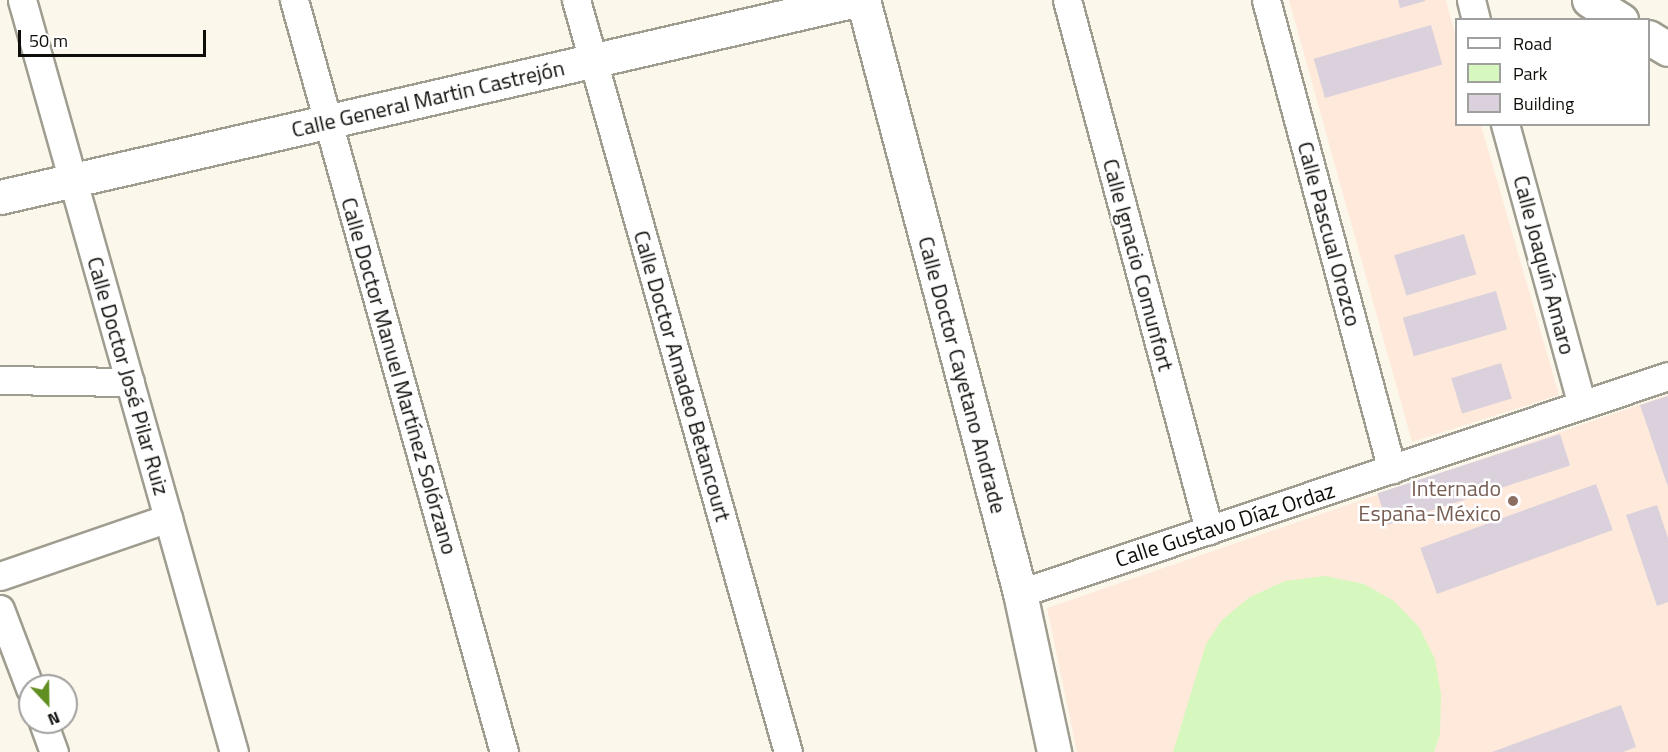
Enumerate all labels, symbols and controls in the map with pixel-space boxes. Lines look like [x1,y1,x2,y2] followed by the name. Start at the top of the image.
[21,18,208,56] scale bar
[1455,18,1650,126] legend
[29,27,68,54] text: 50 m
[1513,30,1552,57] text: Road
[289,55,567,143] street label: Calle General Martin Castrejón
[1513,60,1547,87] text: Park
[1513,90,1574,117] text: Building
[1292,139,1366,329] street label: Calle Pascual Orozco
[1097,156,1179,374] street label: Calle Ignacio Comunfort
[1507,173,1581,357] street label: Calle Joaquín Amaro
[335,194,463,558] street label: Calle Doctor Manuel Martínez Solórzano
[628,228,736,524] street label: Calle Doctor Amadeo Betancourt
[912,234,1012,516] street label: Calle Doctor Cayetano Andrade
[81,254,175,498] street label: Calle Doctor José Pilar Ruiz
[1358,475,1501,526] place label: Internado España-México
[1112,477,1338,573] street label: Calle Gustavo Díaz Ordaz
[1506,494,1520,508] marker: Internado España-México
[18,674,78,734] north arrow
[44,706,64,732] text: N

